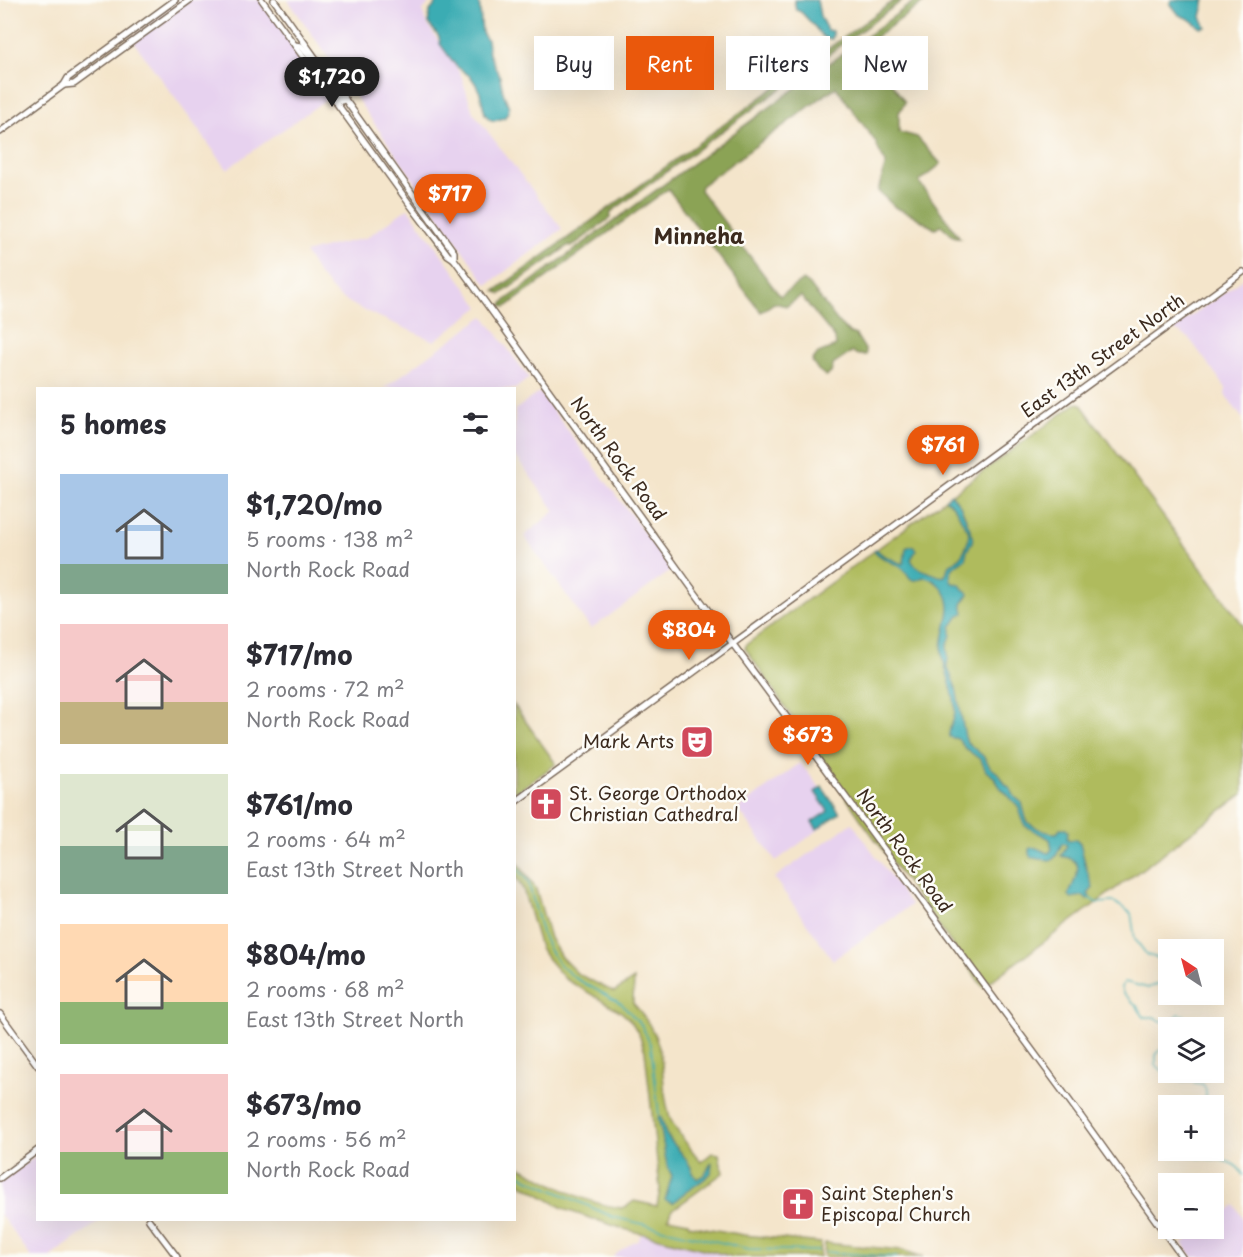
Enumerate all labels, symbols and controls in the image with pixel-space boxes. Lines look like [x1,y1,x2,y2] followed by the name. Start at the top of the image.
[534,36,614,90] chip: Buy
[626,36,714,90] chip: Rent
[726,36,830,90] chip: Filters
[842,36,928,90] chip: New
[283,57,381,108] pin: $1,720
[298,61,366,91] text: $1,720
[414,174,486,225] pin: $717
[428,178,472,208] text: $717
[654,219,744,251] district label: Minneha
[1015,286,1189,423] street label: East 13th Street North
[565,390,674,526] street label: North Rock Road
[60,404,166,443] text: 5 homes
[459,407,492,440] icon: filters
[907,425,979,476] pin: $761
[921,429,965,459] text: $761
[246,485,382,524] text: $1,720/mo
[108,498,180,570] icon: home
[246,524,414,554] text: 5 rooms · 138 m²
[246,554,410,584] text: North Rock Road
[653,610,725,661] pin: $804
[662,614,716,644] text: $804
[246,635,352,674] text: $717/mo
[108,648,180,720] icon: home
[246,674,405,704] text: 2 rooms · 72 m²
[246,704,410,734] text: North Rock Road
[772,715,844,766] pin: $673
[783,719,833,749] text: $673
[679,724,715,760] theatre icon: Mark Arts
[583,727,674,754] place label: Mark Arts
[569,779,747,827] place label: St. George Orthodox Christian Cathedral
[851,782,960,918] street label: North Rock Road
[246,785,353,824] text: $761/mo
[528,786,564,822] church icon: St. George Orthodox Christian Cathedral
[108,798,180,870] icon: home
[246,824,406,854] text: 2 rooms · 64 m²
[246,854,464,884] text: East 13th Street North
[246,935,366,974] text: $804/mo
[1158,939,1224,1005] north arrow
[1158,939,1224,1239] map controls
[108,948,180,1020] icon: home
[246,974,405,1004] text: 2 rooms · 68 m²
[246,1004,464,1034] text: East 13th Street North
[1158,1017,1224,1083] button: layers
[246,1085,361,1124] text: $673/mo
[1158,1095,1224,1161] button: +
[108,1098,180,1170] icon: home
[246,1124,407,1154] text: 2 rooms · 56 m²
[246,1154,410,1184] text: North Rock Road
[1158,1173,1224,1239] button: −
[821,1179,971,1227] place label: Saint Stephen's Episcopal Church
[780,1186,816,1222] church icon: Saint Stephen's Episcopal Church

